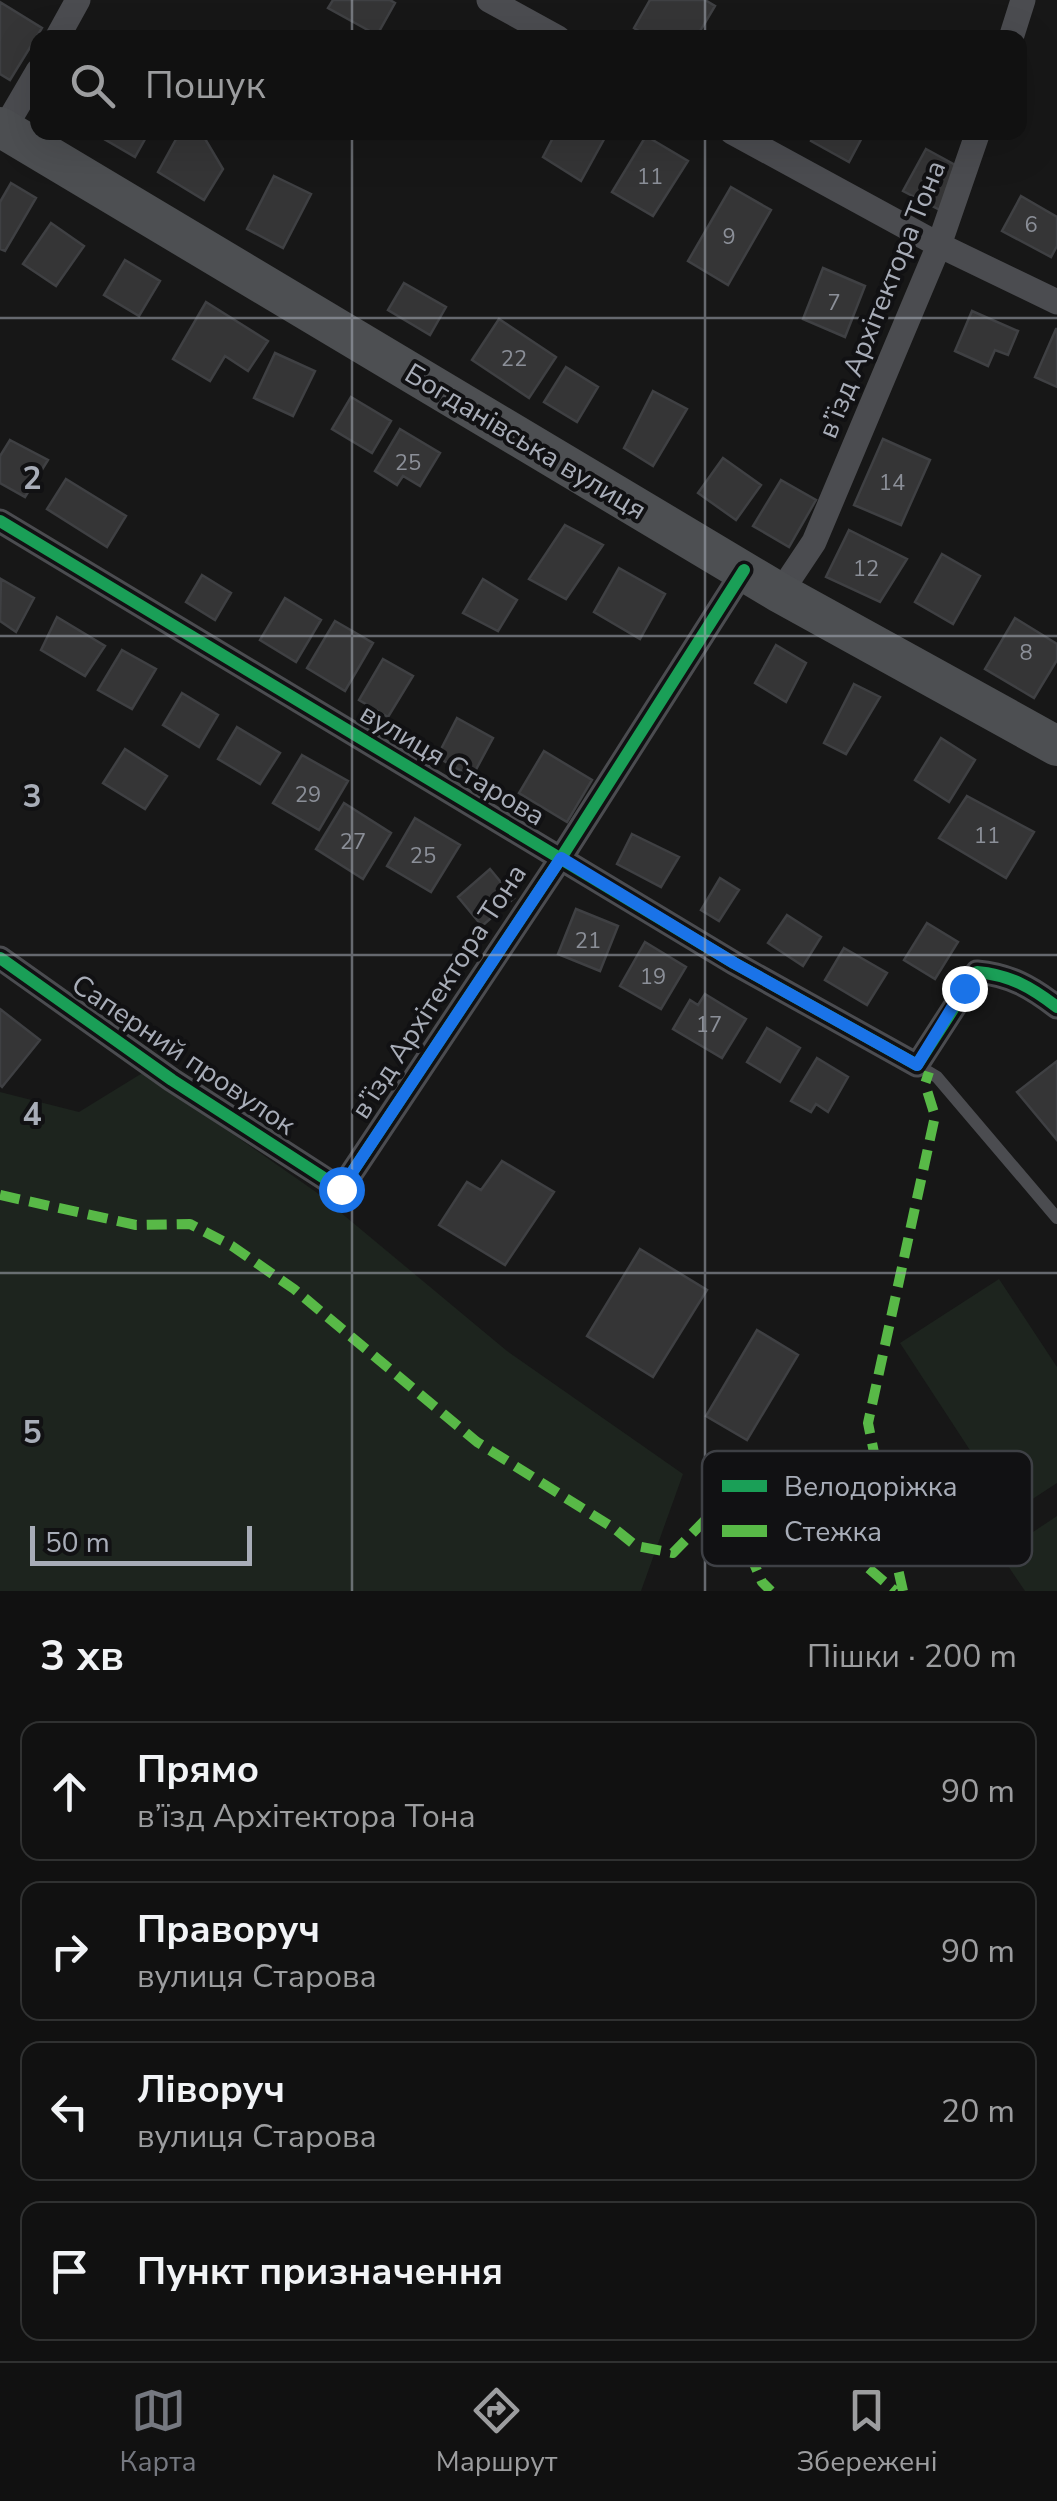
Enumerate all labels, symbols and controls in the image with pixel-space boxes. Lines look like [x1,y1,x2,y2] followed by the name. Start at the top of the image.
[30,30,1027,140] search box
[65,58,120,113] icon: search
[145,60,266,111] text: Пошук
[809,155,955,444] street label: в’їзд Архітектора Тона
[637,162,663,192] house number: 11
[1024,210,1038,240] house number: 6
[722,222,736,252] house number: 9
[827,288,841,318] house number: 7
[501,344,527,374] house number: 22
[398,355,653,529] street label: Богданівська вулиця
[395,448,421,478] house number: 25
[22,457,42,500] text: 2
[879,468,905,498] house number: 14
[853,554,879,584] house number: 12
[1019,638,1033,668] house number: 8
[353,695,552,835] street label: вулиця Старова
[22,775,42,818] text: 3
[295,780,321,810] house number: 29
[974,821,1000,851] house number: 11
[340,827,366,857] house number: 27
[410,841,436,871] house number: 25
[342,857,535,1126] street label: в’їзд Архітектора Тона
[575,926,601,956] house number: 21
[640,962,666,992] house number: 19
[64,966,303,1144] street label: Саперний провулок
[942,966,988,1012] route end
[696,1010,722,1040] house number: 17
[22,1093,42,1136] text: 4
[319,1167,365,1213] route start
[22,1411,42,1454] text: 5
[702,1451,1032,1566] legend
[784,1468,958,1506] text: Велодоріжка
[784,1513,882,1551] text: Стежка
[30,1521,252,1566] scale bar
[45,1524,110,1562] text: 50 m
[40,1628,124,1685] text: 3 хв
[807,1635,1017,1678] text: Пішки · 200 m
[137,1744,259,1795] text: Прямо
[42,1764,97,1819] icon: ahead
[941,1770,1015,1813] text: 90 m
[137,1795,476,1838] text: в’їзд Архітектора Тона
[137,1904,320,1955] text: Праворуч
[42,1924,97,1979] icon: right
[941,1930,1015,1973] text: 90 m
[137,1955,377,1998] text: вулиця Старова
[137,2064,285,2115] text: Ліворуч
[42,2084,97,2139] icon: left
[941,2090,1015,2133] text: 20 m
[137,2115,377,2158] text: вулиця Старова
[42,2244,97,2299] icon: arrive
[137,2246,503,2297] text: Пункт призначення
[120,2383,197,2481] tab: Карта
[436,2383,557,2481] tab: Маршрут
[796,2383,937,2481] tab: Збережені

